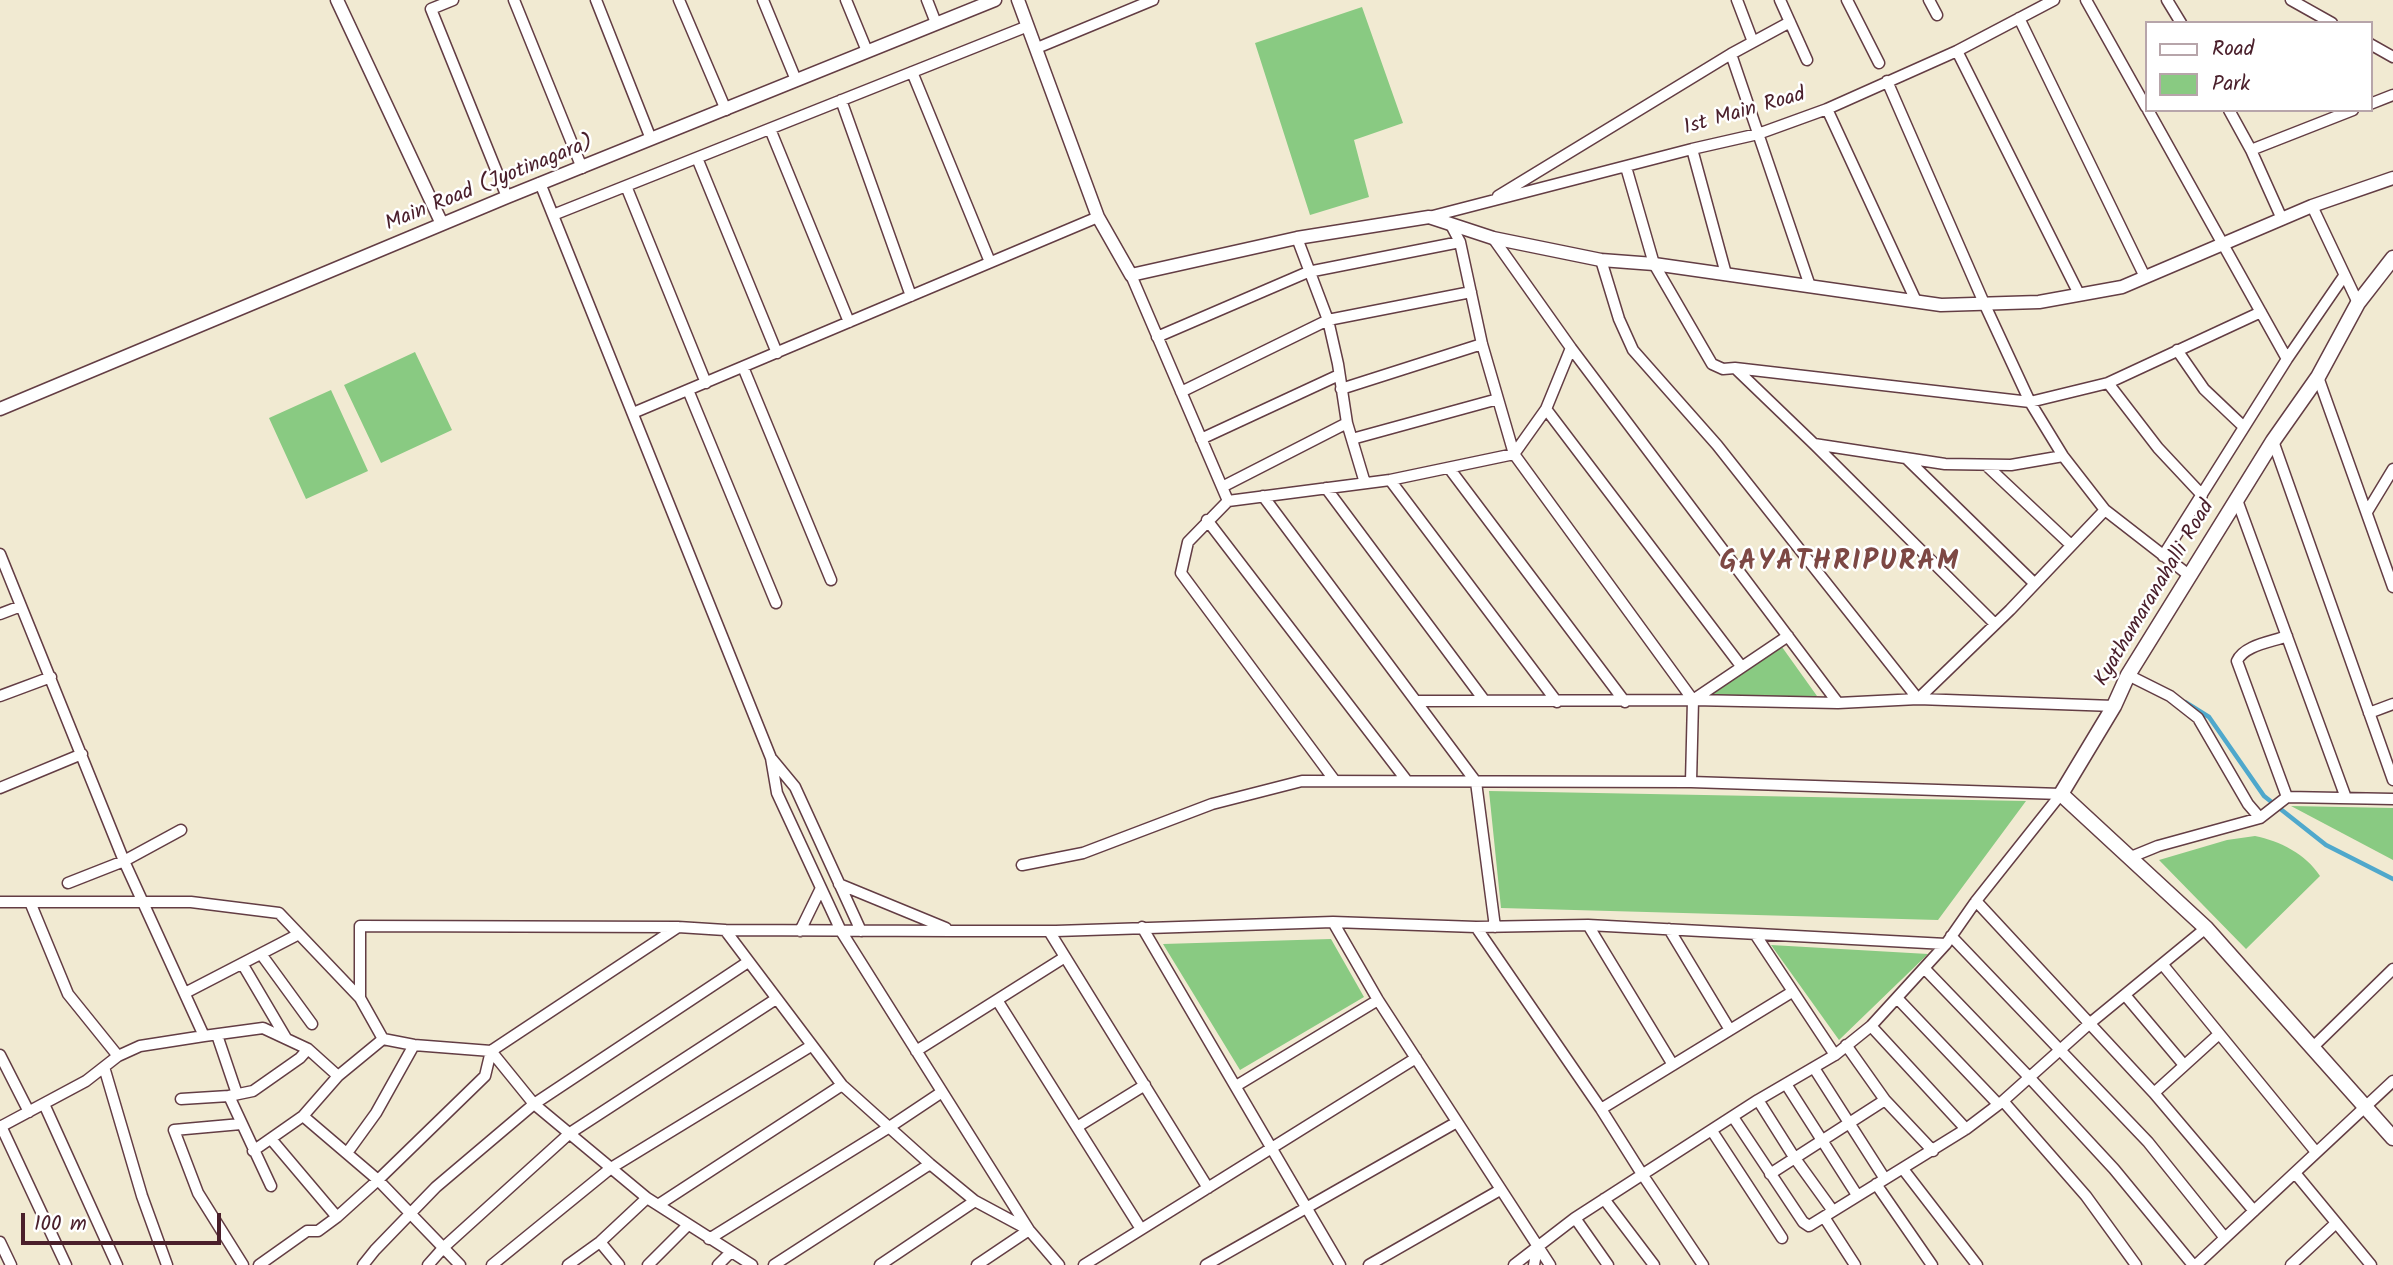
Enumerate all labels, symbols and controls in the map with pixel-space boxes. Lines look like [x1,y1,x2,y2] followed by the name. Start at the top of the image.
[2144,21,2372,112] legend
[2212,33,2254,66] text: Road
[2212,68,2250,101] text: Park
[1681,84,1809,142] street label: 1st Main Road
[382,132,598,238] street label: Main Road (Jyotinagara)
[2090,496,2222,692] street label: Kyathamaranahalli Road
[1721,547,1959,581] district label: GAYATHRIPURAM
[24,1198,224,1242] scale bar
[34,1208,87,1241] text: 100 m

